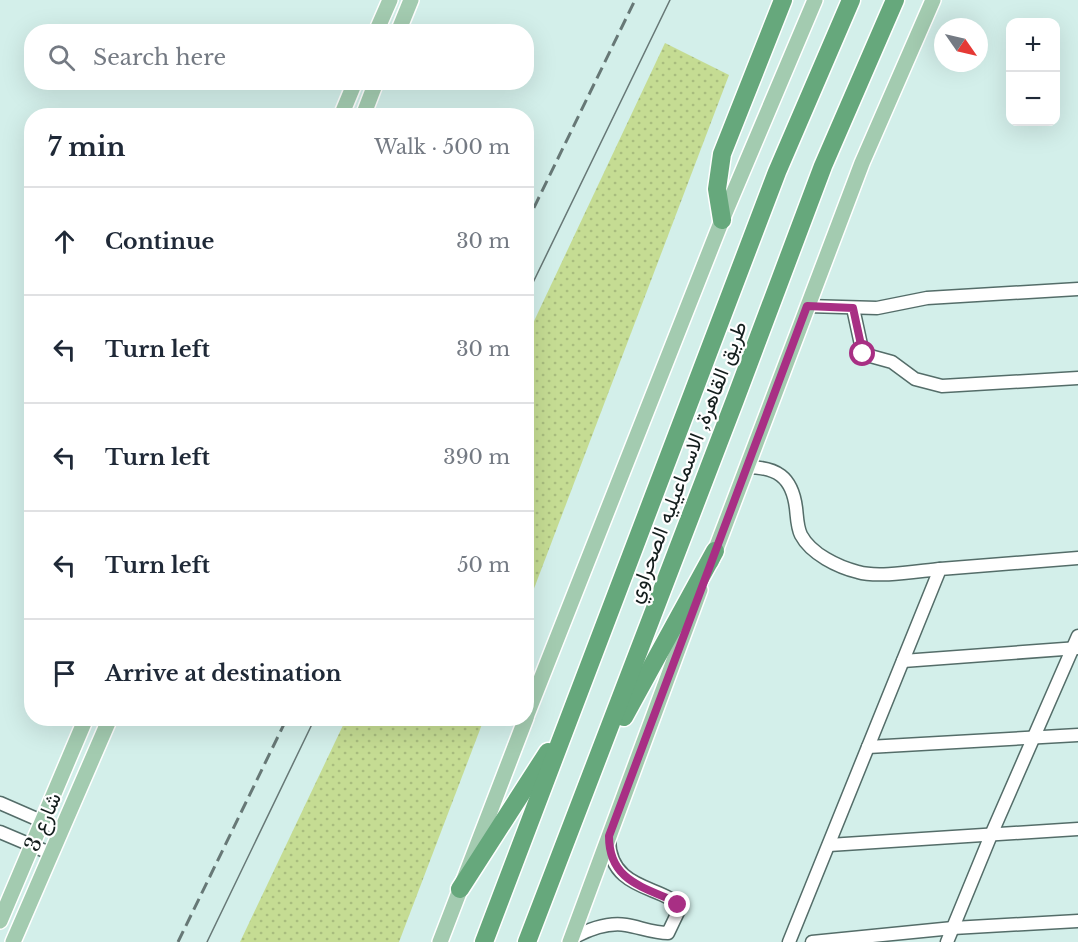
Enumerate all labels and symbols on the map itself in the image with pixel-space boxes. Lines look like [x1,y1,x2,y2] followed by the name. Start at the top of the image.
[934,18,988,72] north arrow
[621,317,757,608] street label: طريق القاهرة, الاسماعيليه الصحراوي
[849,340,875,366] route start
[19,789,68,856] street label: شارع 3
[664,891,690,917] route end

